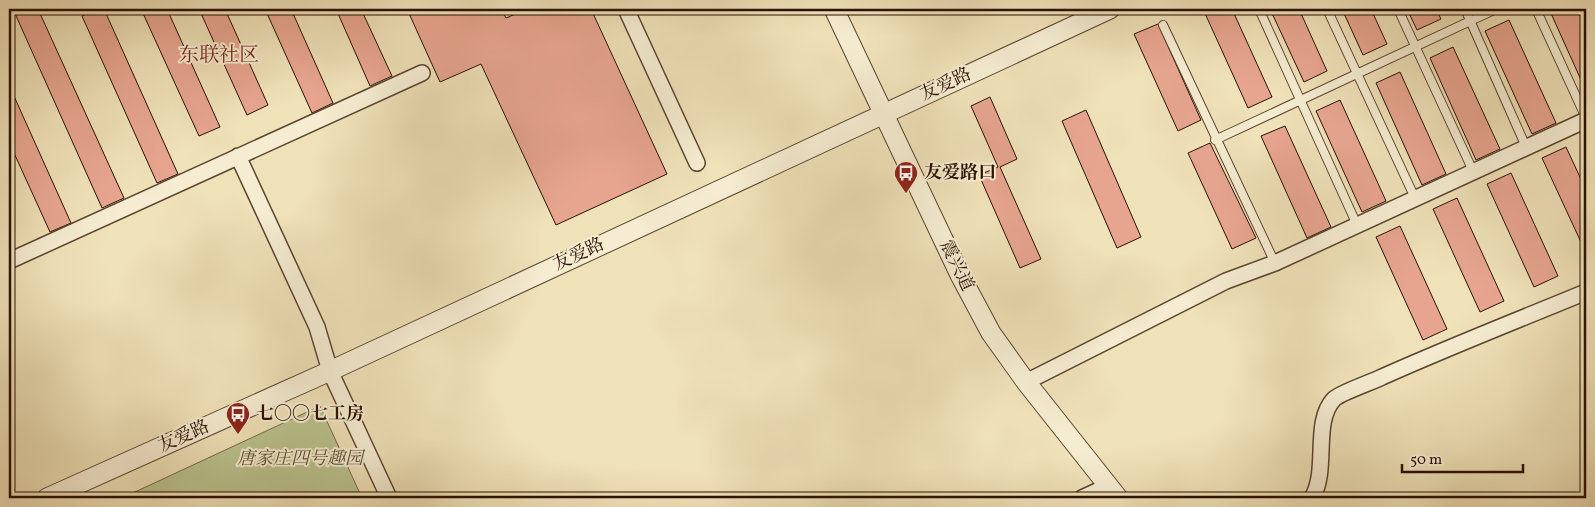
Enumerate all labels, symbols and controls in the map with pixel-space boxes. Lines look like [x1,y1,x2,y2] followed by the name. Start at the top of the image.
[179,42,259,70] district label: 东联社区
[916,62,976,108] street label: 友爱路
[893,160,919,194] bus stop icon: 友爱路口
[924,161,996,186] place label: 友爱路口
[549,232,609,278] street label: 友爱路
[933,236,979,296] street label: 震兴道
[225,401,251,435] bus stop icon: 七〇〇七工房
[256,402,364,427] place label: 七〇〇七工房
[154,415,214,459] street label: 友爱路
[1402,442,1524,474] scale bar
[237,447,366,472] park label: 唐家庄四号趣园
[1410,450,1442,471] text: 50 m

